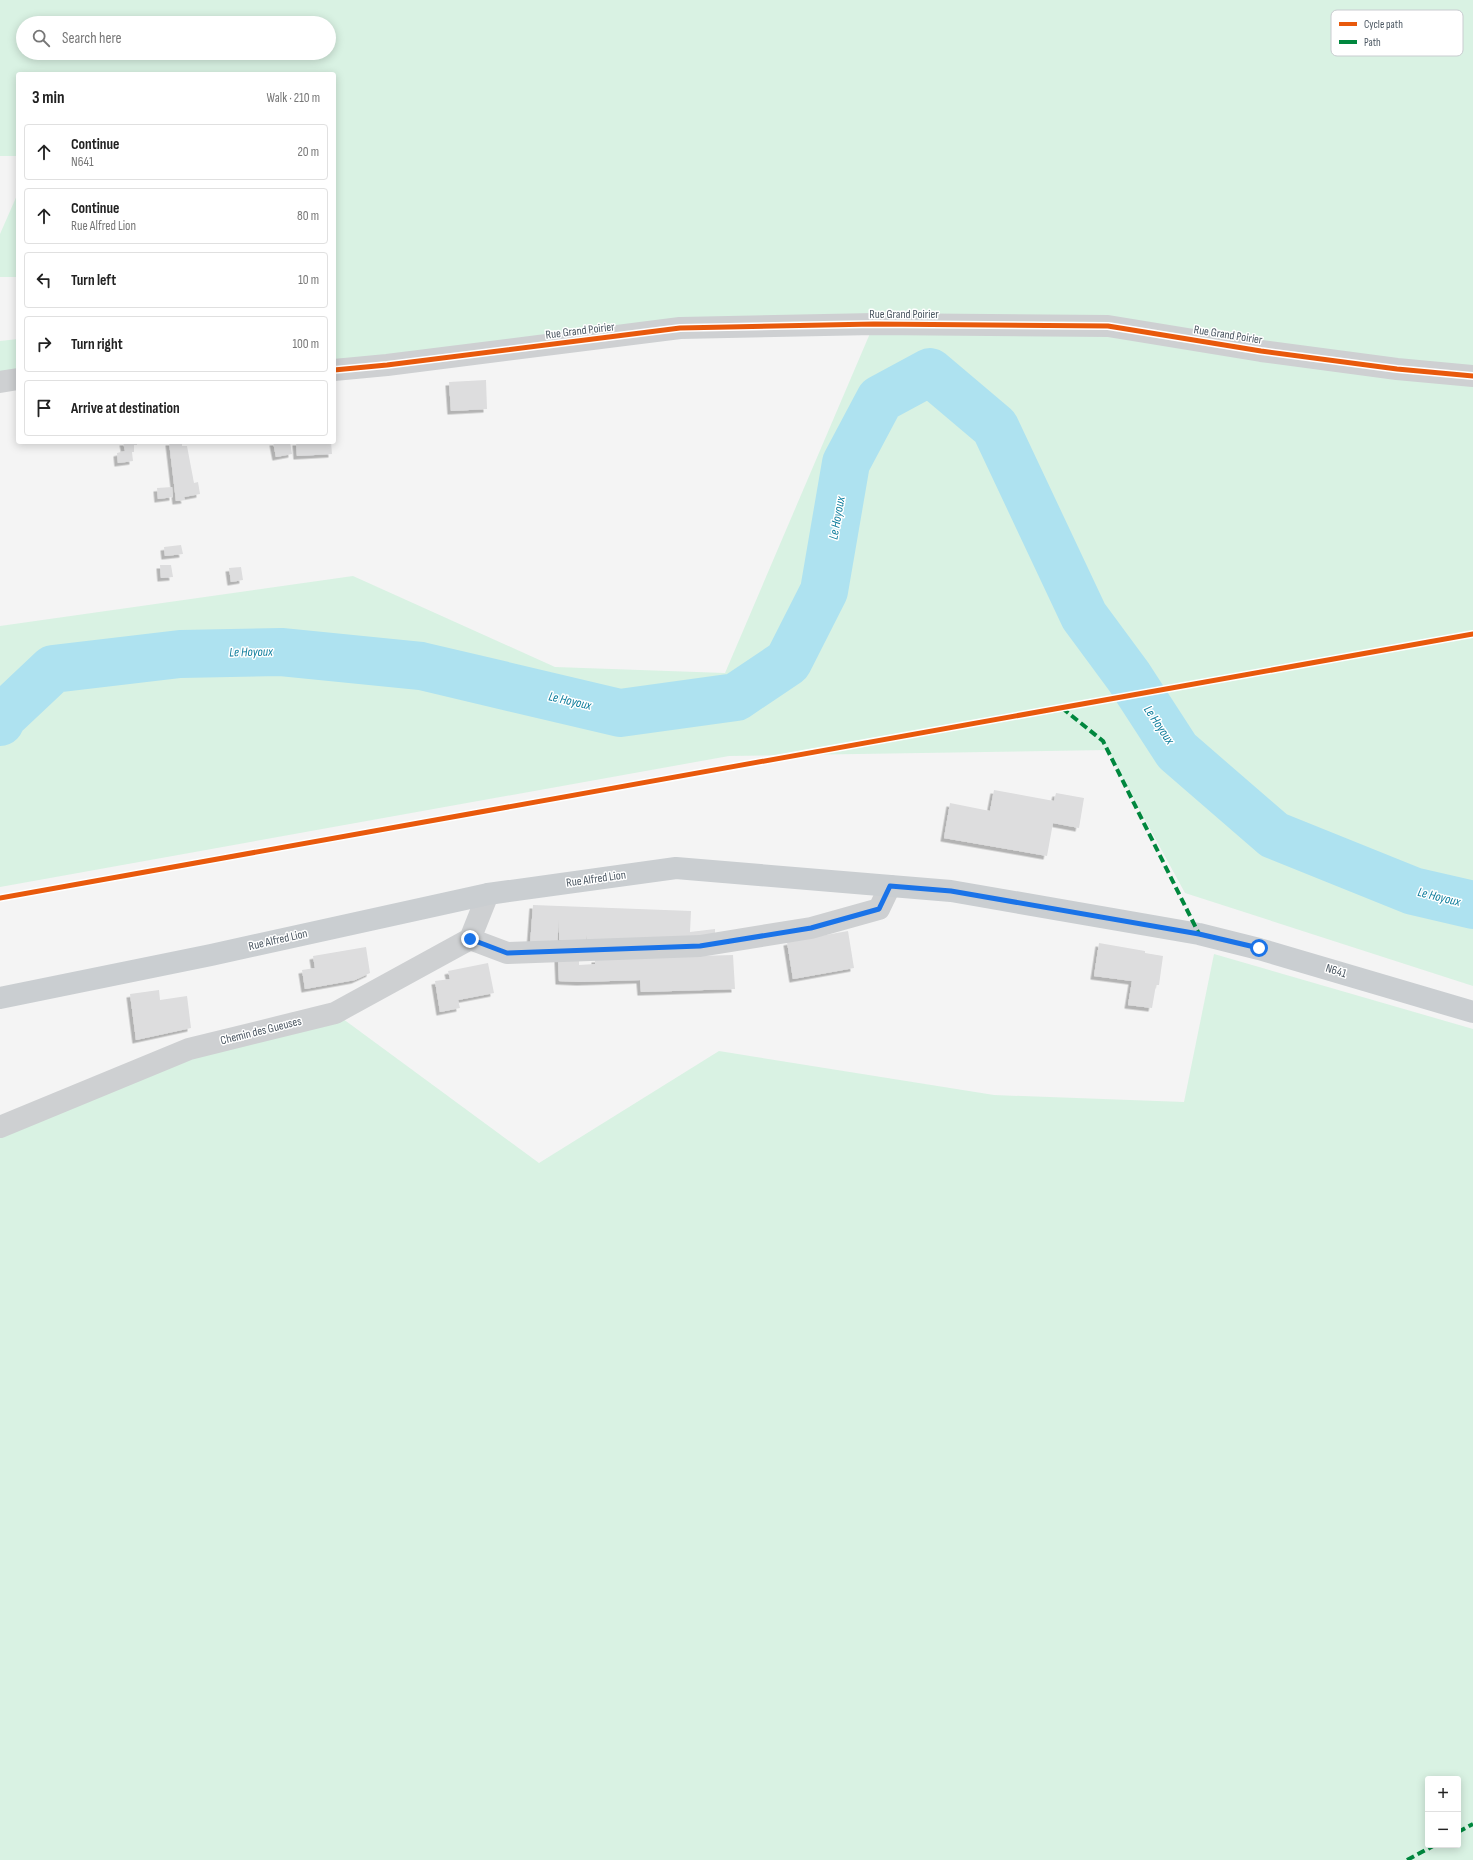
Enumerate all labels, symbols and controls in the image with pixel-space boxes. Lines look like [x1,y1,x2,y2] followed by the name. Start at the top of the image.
[1331,10,1463,56] legend
[16,16,336,60] search box
[1364,18,1403,31] text: Cycle path
[30,27,52,49] icon: search
[62,29,122,48] text: Search here
[1364,36,1381,49] text: Path
[32,88,65,108] text: 3 min
[267,90,320,106] text: Walk · 210 m
[71,135,120,154] text: Continue
[33,141,55,163] icon: ahead
[297,144,319,160] text: 20 m
[71,154,94,170] text: N641
[71,199,120,218] text: Continue
[33,205,55,227] icon: ahead
[297,208,319,224] text: 80 m
[71,218,136,234] text: Rue Alfred Lion
[33,269,55,291] icon: left
[71,271,116,290] text: Turn left
[298,272,319,288] text: 10 m
[869,307,939,322] street label: Rue Grand Poirier
[545,319,616,343] street label: Rue Grand Poirier
[1193,322,1264,348] street label: Rue Grand Poirier
[33,333,55,355] icon: right
[71,335,123,354] text: Turn right
[292,336,319,352] text: 100 m
[33,397,55,419] icon: arrive
[71,399,180,418] text: Arrive at destination
[825,494,849,541] water label: Le Hoyoux
[229,644,274,660] water label: Le Hoyoux
[547,688,594,714] water label: Le Hoyoux
[1140,702,1178,749] water label: Le Hoyoux
[565,867,627,891] street label: Rue Alfred Lion
[1416,884,1463,910] water label: Le Hoyoux
[247,926,309,954] street label: Rue Alfred Lion
[461,930,479,948] route end
[1250,939,1268,957] route start
[1324,961,1349,981] street label: N641
[219,1014,303,1048] street label: Chemin des Gueuses
[1425,1776,1461,1848] map controls
[1425,1776,1461,1812] button: +
[1425,1812,1461,1848] button: −

